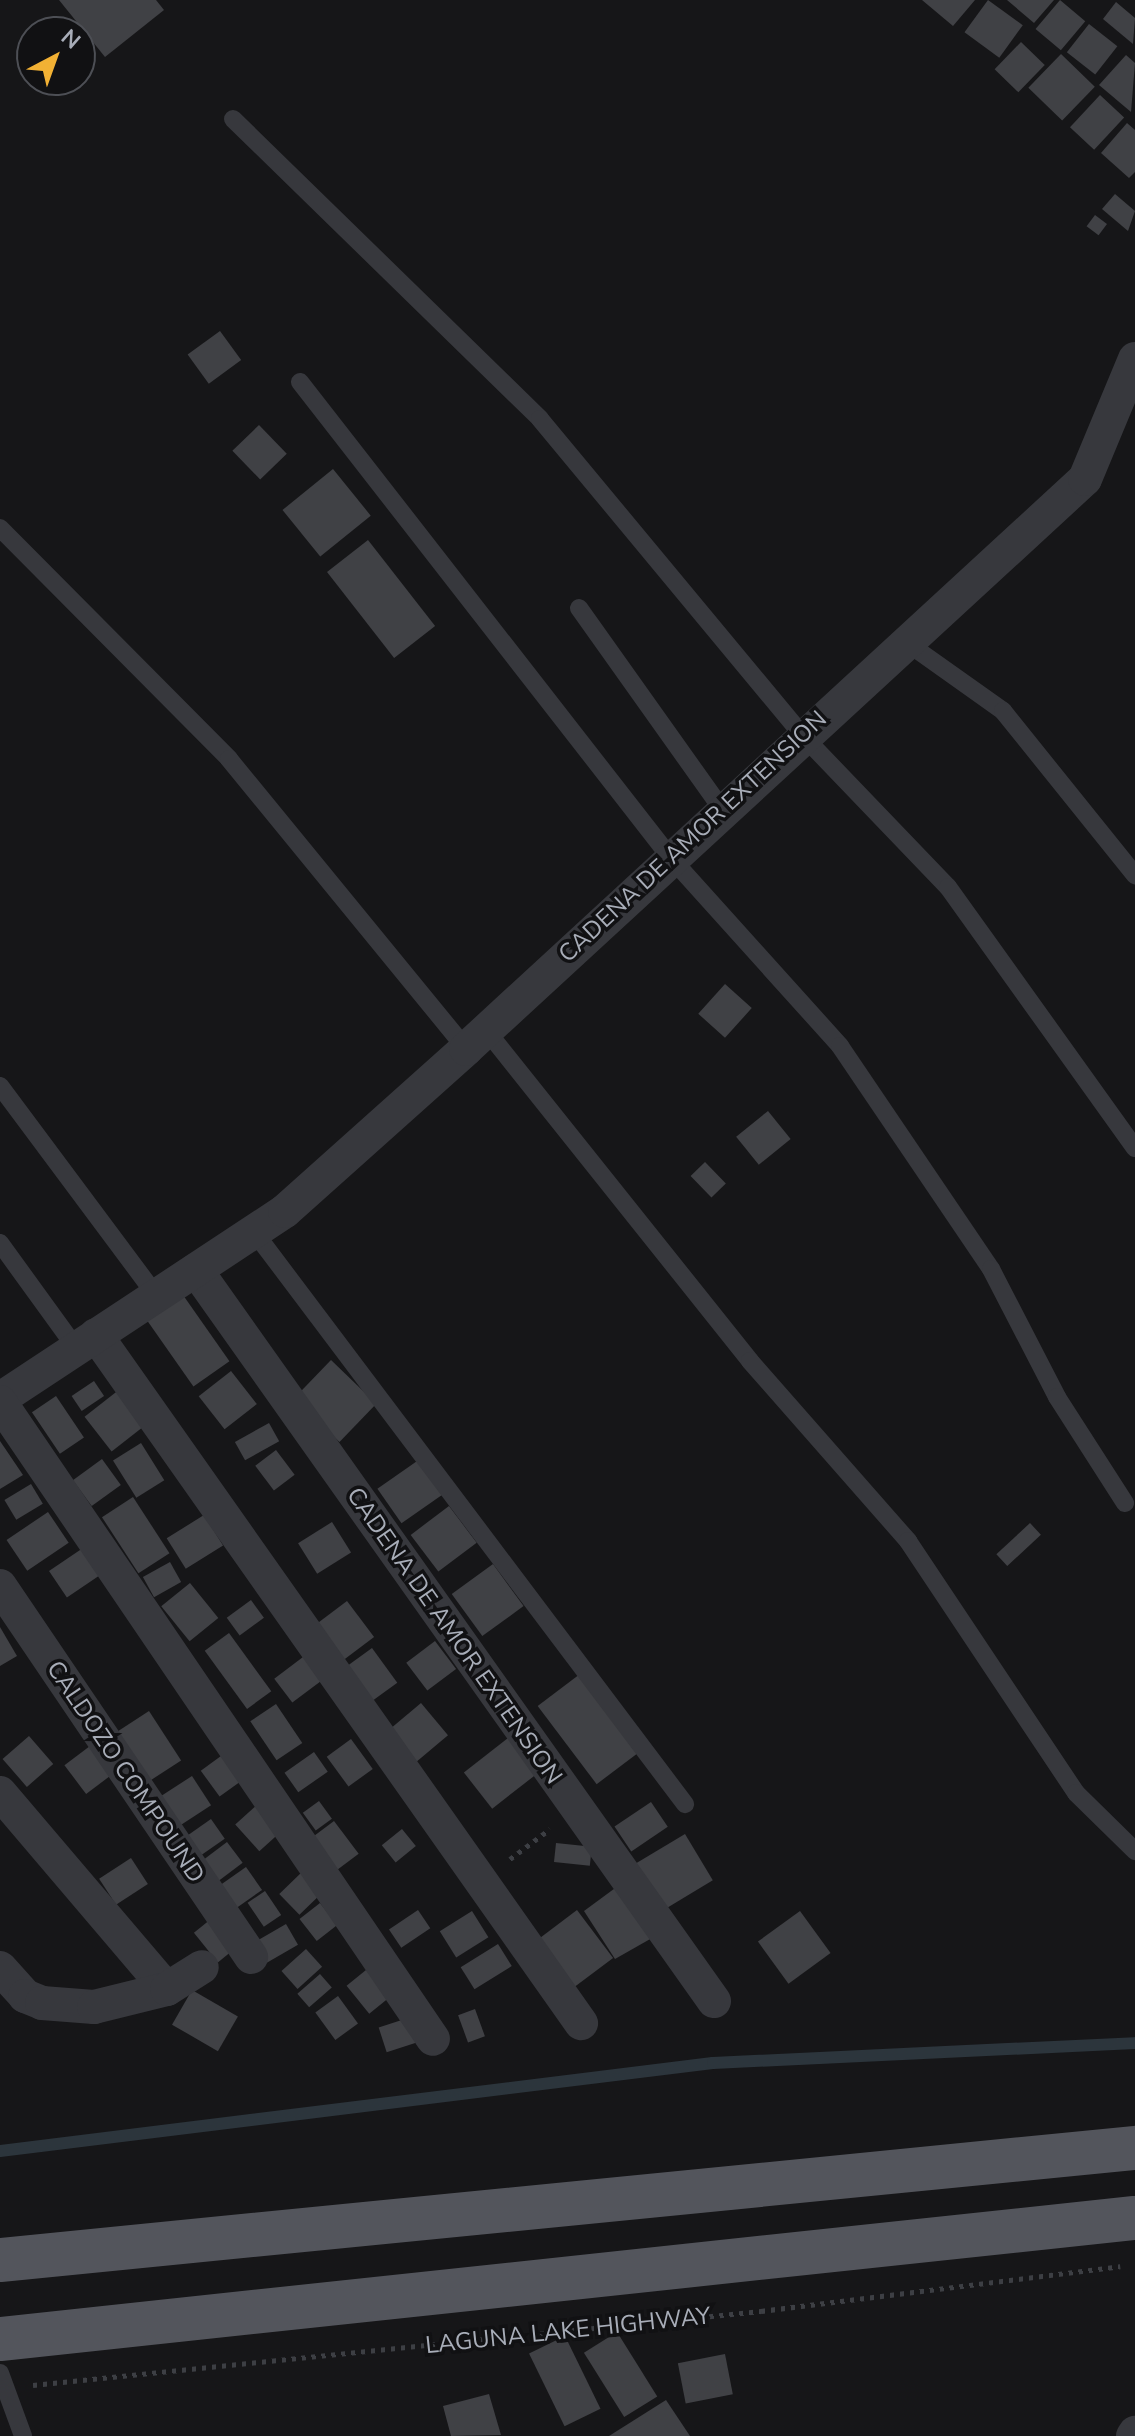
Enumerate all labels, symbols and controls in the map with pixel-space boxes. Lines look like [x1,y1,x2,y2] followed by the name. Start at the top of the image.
[16,16,96,96] north arrow
[54,23,86,56] text: N
[553,705,833,969] street label: CADENA DE AMOR EXTENSION
[340,1482,568,1790] street label: CADENA DE AMOR EXTENSION
[40,1656,210,1888] street label: CALDOZO COMPOUND
[424,2302,712,2360] street label: LAGUNA LAKE HIGHWAY

